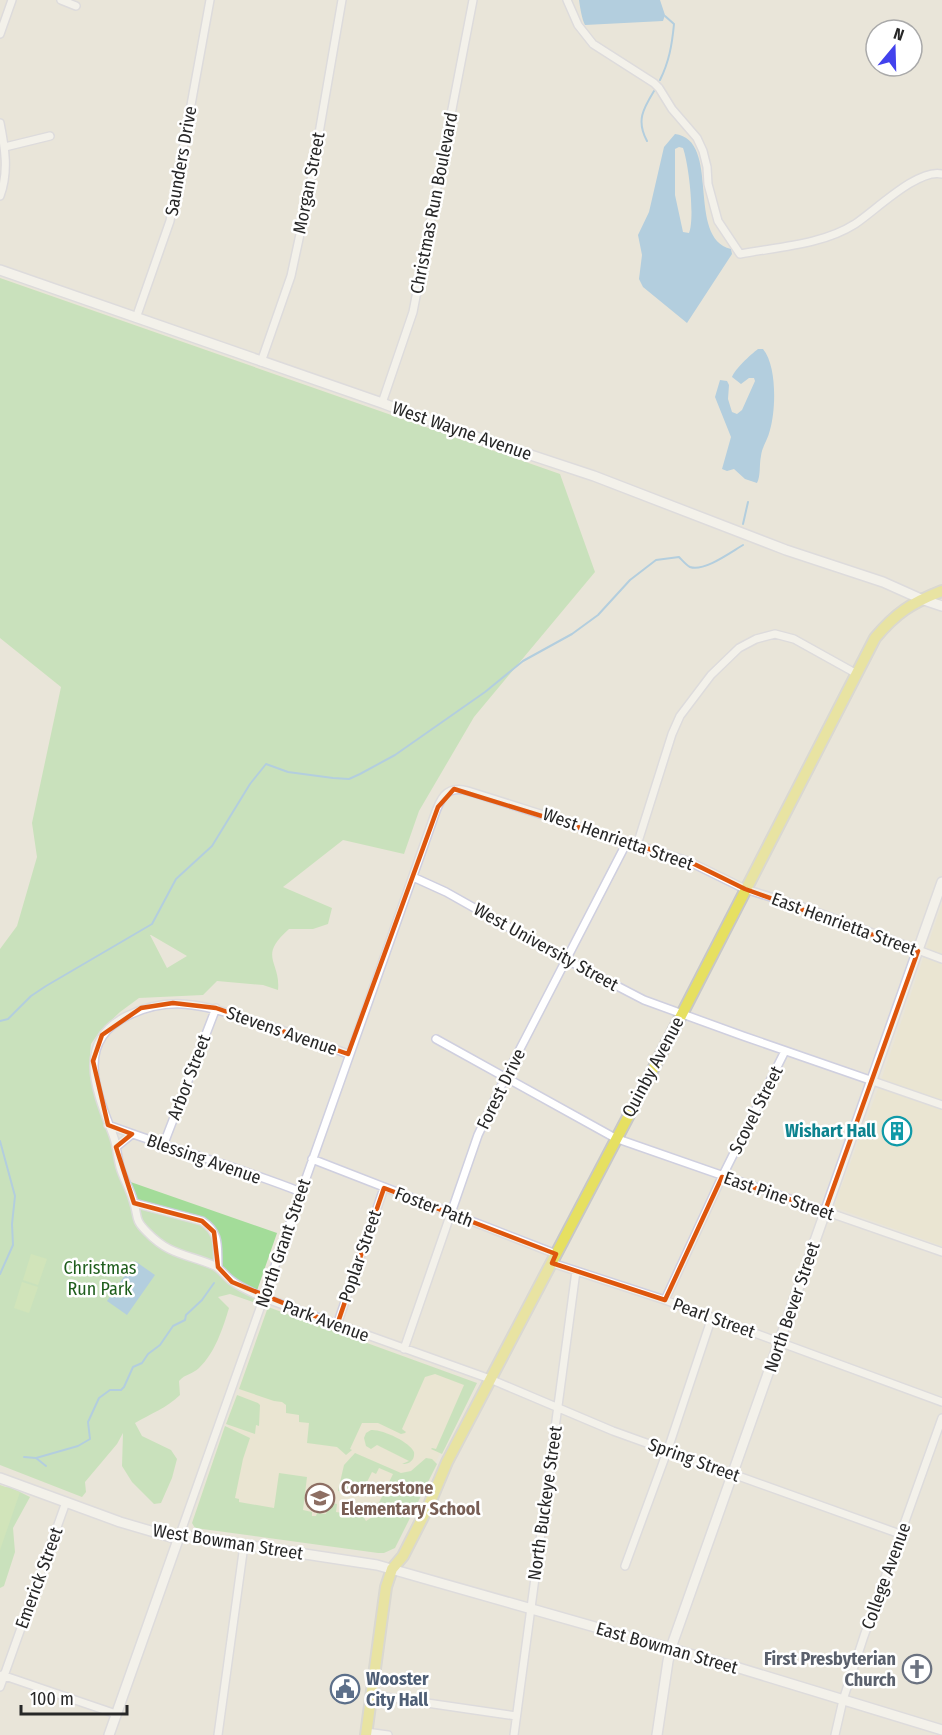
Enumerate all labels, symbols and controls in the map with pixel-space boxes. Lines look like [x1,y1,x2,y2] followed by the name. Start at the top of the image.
[864,18,924,78] north arrow
[891,24,906,45] text: N
[161,104,202,218] street label: Saunders Drive
[406,110,462,296] street label: Christmas Run Boulevard
[288,130,330,236] street label: Morgan Street
[389,397,535,465] street label: West Wayne Avenue
[540,803,696,875] street label: West Henrietta Street
[768,888,920,960] street label: East Henrietta Street
[470,898,622,996] street label: West University Street
[224,1002,340,1060] street label: Stevens Avenue
[617,1013,689,1121] street label: Quinby Avenue
[163,1031,215,1123] street label: Arbor Street
[472,1045,530,1133] street label: Forest Drive
[724,1062,788,1158] street label: Scovel Street
[881,1115,913,1147] building icon: Wishart Hall
[785,1120,876,1142] place label: Wishart Hall
[144,1129,264,1189] street label: Blessing Avenue
[721,1167,837,1225] street label: East Pine Street
[251,1175,315,1310] street label: North Grant Street
[392,1182,476,1232] street label: Foster Path
[334,1207,386,1305] street label: Poplar Street
[759,1239,825,1375] street label: North Bever Street
[63,1257,137,1300] park label: Christmas Run Park
[670,1293,758,1343] street label: Pearl Street
[280,1295,372,1347] street label: Park Avenue
[523,1424,567,1582] street label: North Buckeye Street
[645,1433,743,1487] street label: Spring Street
[341,1477,480,1520] place label: Cornerstone Elementary School
[304,1482,336,1514] school or university icon: Cornerstone Elementary School
[151,1519,305,1565] street label: West Bowman Street
[857,1520,916,1632] street label: College Avenue
[10,1524,68,1632] street label: Emerick Street
[594,1617,741,1679] street label: East Bowman Street
[764,1648,896,1691] place label: First Presbyterian Church
[901,1653,933,1685] church icon: First Presbyterian Church
[366,1668,429,1711] place label: Wooster City Hall
[329,1673,361,1705] public building icon: Wooster City Hall
[21,1678,128,1716] scale bar
[30,1688,74,1710] text: 100 m

